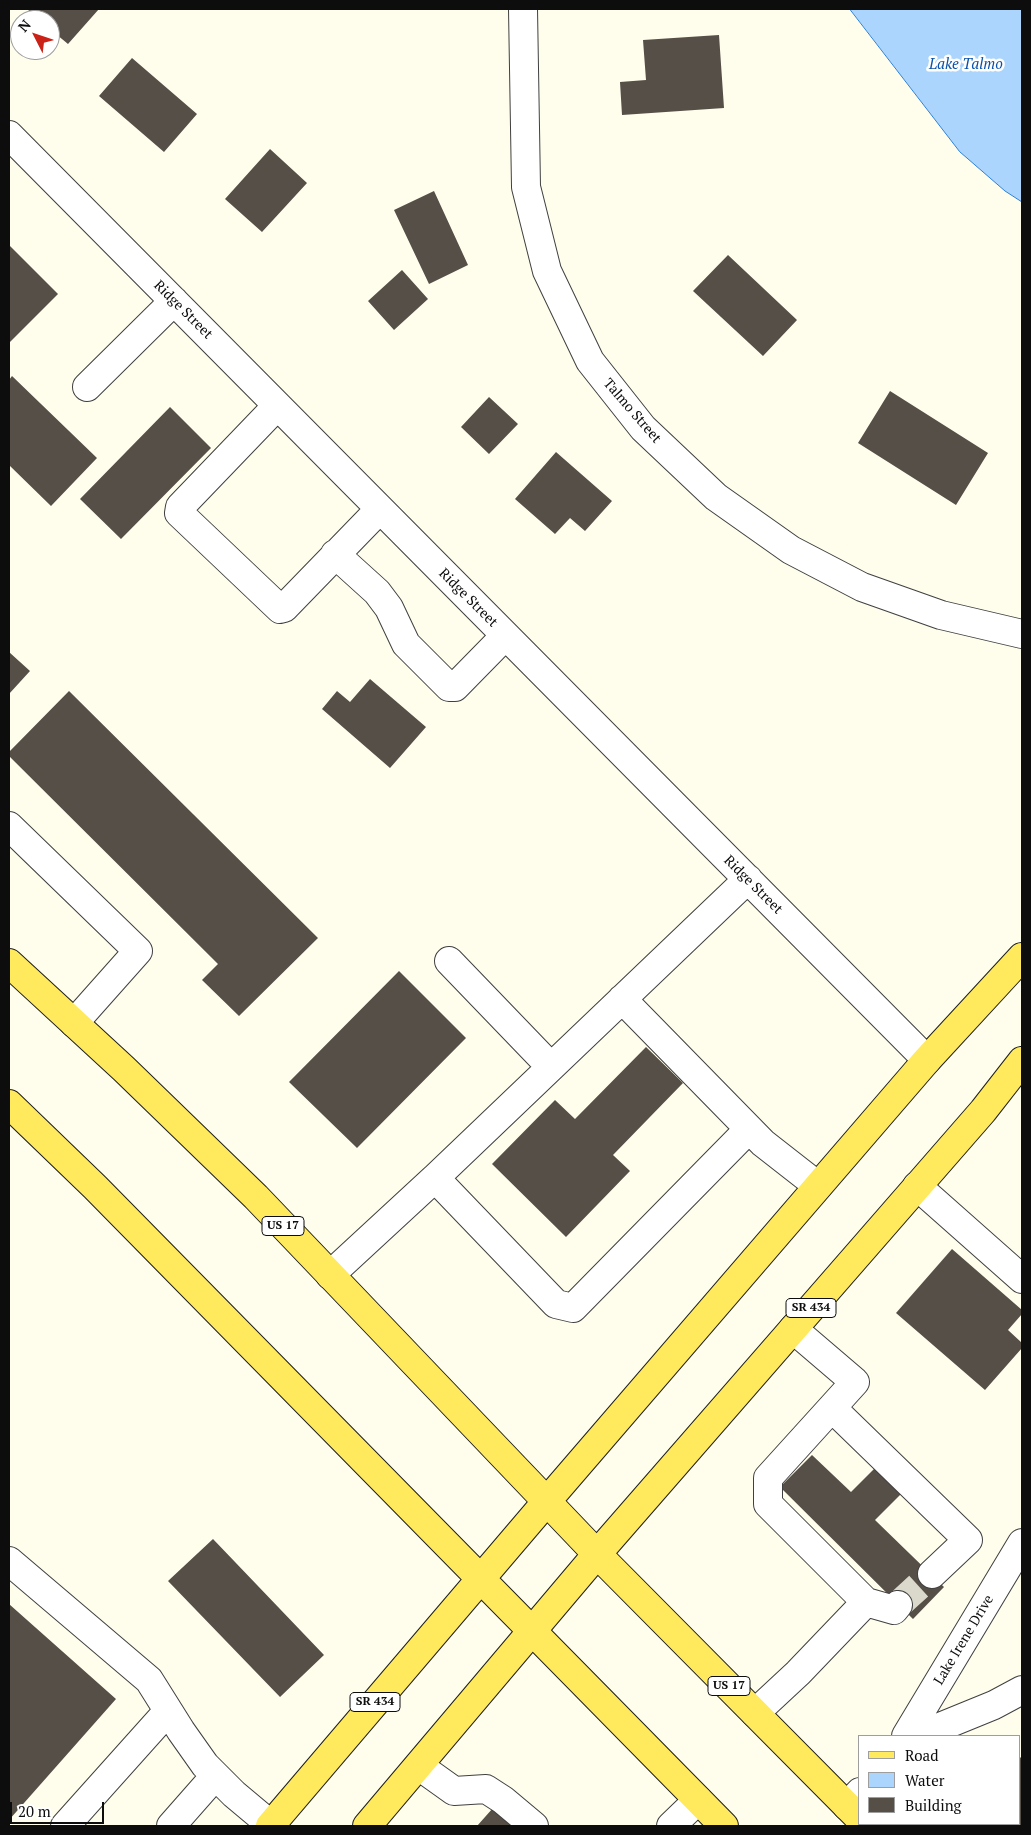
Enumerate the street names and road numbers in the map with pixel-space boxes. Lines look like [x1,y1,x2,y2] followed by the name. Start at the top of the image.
[150,277,216,343] street label: Ridge Street
[599,375,665,447] street label: Talmo Street
[435,565,501,631] street label: Ridge Street
[720,852,786,918] street label: Ridge Street
[262,1216,304,1236] road number: US 17
[786,1299,836,1318] road number: SR 434
[931,1592,997,1688] street label: Lake Irene Drive
[708,1676,750,1695] road number: US 17
[350,1692,400,1711] road number: SR 434

